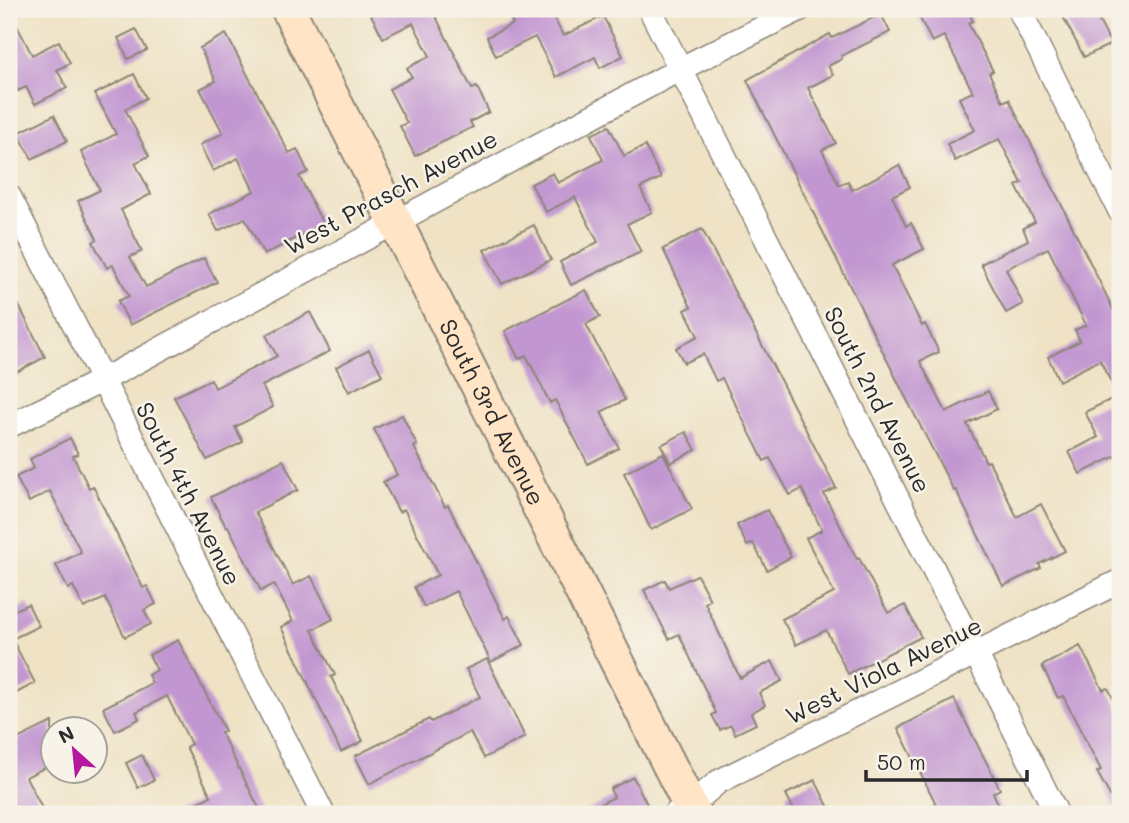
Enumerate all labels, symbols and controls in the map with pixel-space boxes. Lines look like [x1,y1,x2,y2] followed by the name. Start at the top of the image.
[278,122,502,261] street label: West Prasch Avenue
[818,301,939,498] street label: South 2nd Avenue
[433,313,553,510] street label: South 3rd Avenue
[130,396,249,590] street label: South 4th Avenue
[780,609,987,731] street label: West Viola Avenue
[38,714,108,784] north arrow
[54,720,78,749] text: N
[866,739,1028,783] scale bar
[877,748,926,775] text: 50 m

